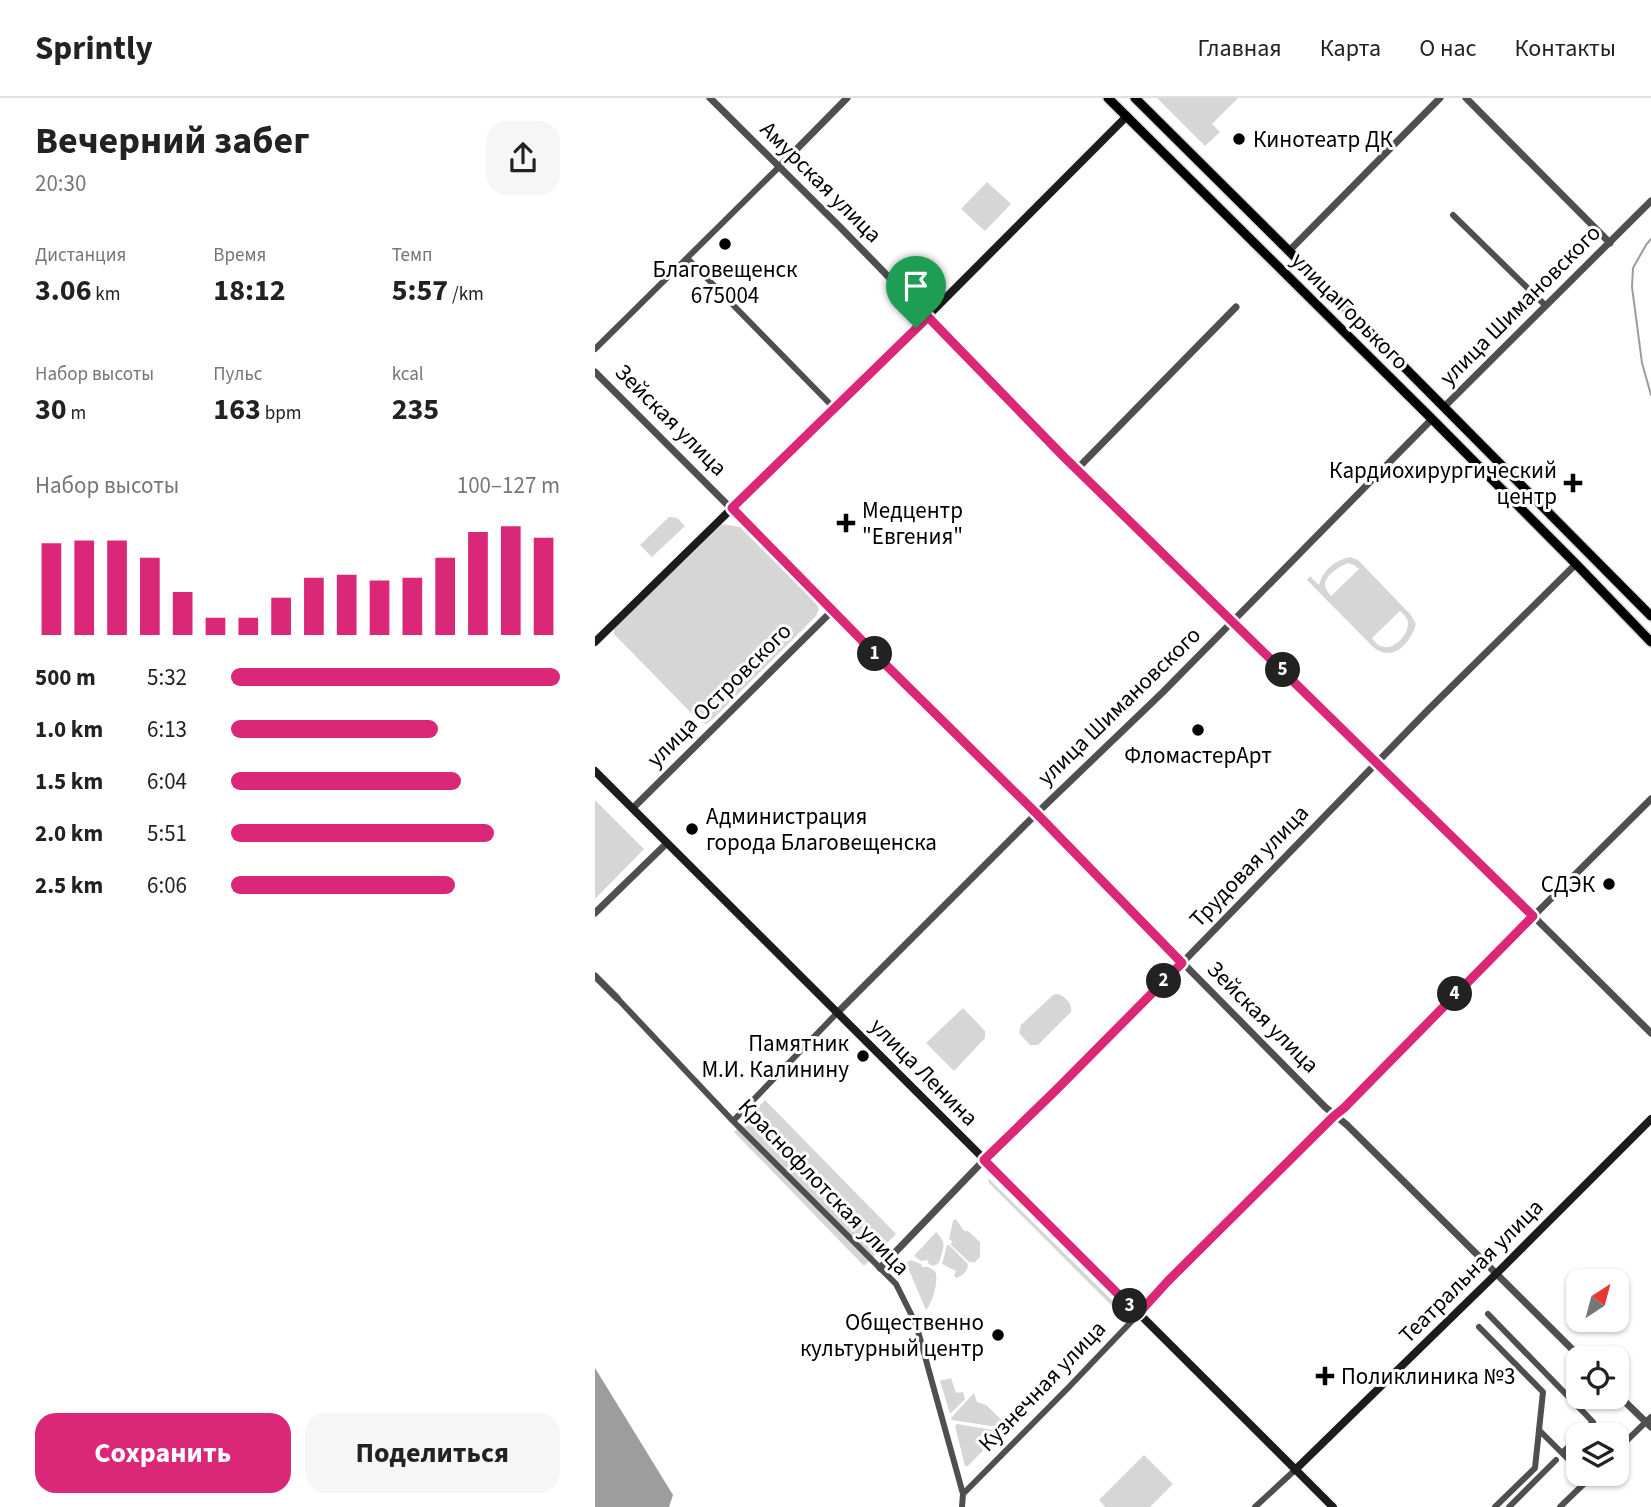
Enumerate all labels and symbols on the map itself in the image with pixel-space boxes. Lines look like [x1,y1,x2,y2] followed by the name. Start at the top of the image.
[753,114,889,250] street label: Амурская улица
[1253,123,1393,156] place label: Кинотеатр ДК
[1231,131,1247,147] marker: Кинотеатр ДК
[1432,217,1608,393] street label: улица Шимановского
[717,236,733,252] marker: Благовещенск 675004
[1284,245,1416,377] street label: улица Горького
[653,253,798,312] place label: Благовещенск 675004
[886,256,946,328] pin
[607,356,735,484] street label: Зейская улица
[1329,454,1557,513] place label: Кардиохирургический центр
[1563,473,1583,493] marker: Кардиохирургический центр
[862,494,963,553] place label: Медцентр "Евгения"
[836,513,856,533] marker: Медцентр "Евгения"
[639,615,799,775] street label: улица Островского
[1030,619,1208,793] street label: улица Шимановского
[857,636,893,672] pin: 1
[1265,652,1301,688] pin: 5
[1190,722,1206,738] marker: ФломастерАрт
[1124,739,1272,772] place label: ФломастерАрт
[1182,797,1316,935] street label: Трудовая улица
[706,800,937,859] place label: Администрация города Благовещенска
[684,821,700,837] marker: Администрация города Благовещенска
[1541,868,1596,901] place label: СДЭК
[1601,876,1617,892] marker: СДЭК
[1199,953,1327,1081] street label: Зейская улица
[1147,964,1181,998] pin: 2
[1437,976,1473,1012] pin: 4
[862,1010,986,1134] street label: улица Ленина
[701,1027,850,1086] place label: Памятник М.И. Калинину
[855,1048,871,1064] marker: Памятник М.И. Калинину
[731,1091,917,1283] street label: Краснофлотская улица
[1391,1191,1551,1351] street label: Театральная улица
[1566,1269,1629,1332] north arrow
[1113,1288,1147,1324] pin: 3
[800,1306,984,1365] place label: Общественно культурный центр
[971,1313,1113,1459] street label: Кузнечная улица
[990,1327,1006,1343] marker: Общественно культурный центр
[1341,1360,1515,1393] place label: Поликлиника №3
[1315,1366,1335,1386] marker: Поликлиника №3

